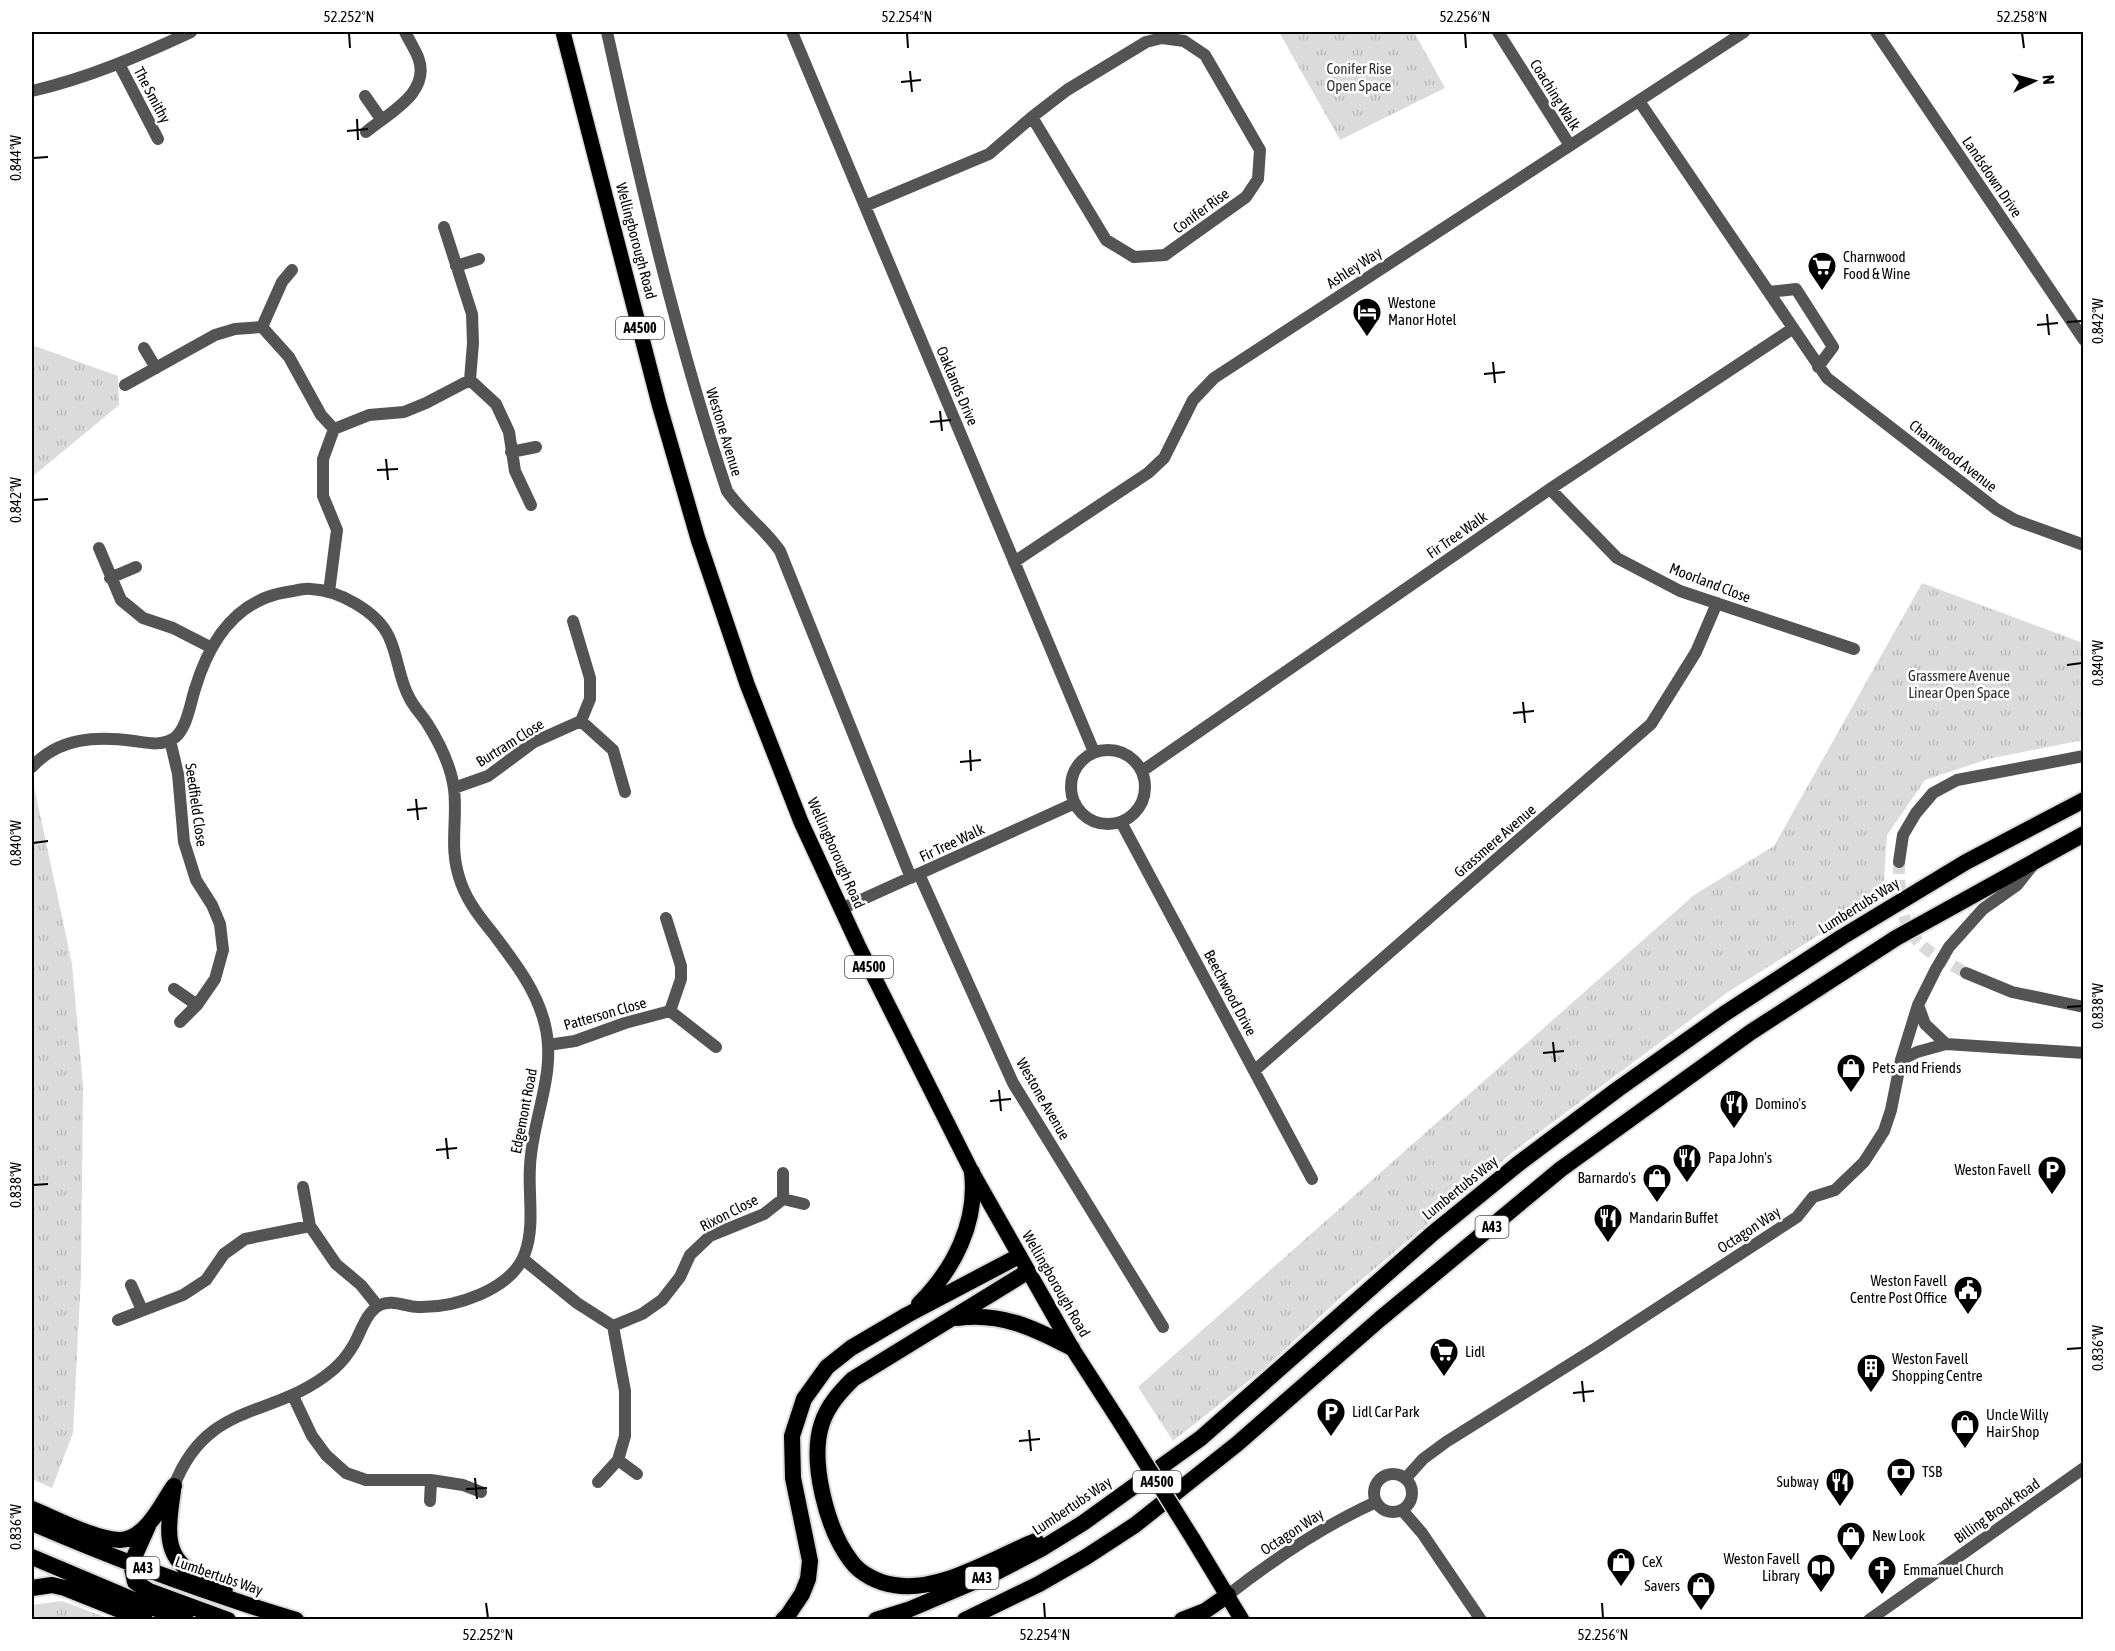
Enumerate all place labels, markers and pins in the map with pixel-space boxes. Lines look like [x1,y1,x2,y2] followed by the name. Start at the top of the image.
[1843,248,1910,282] place label: Charnwood Food & Wine
[1806,250,1838,292] supermarket icon: Charnwood Food & Wine
[1388,294,1457,328] place label: Westone Manor Hotel
[1351,296,1383,338] hotel icon: Westone Manor Hotel
[1835,1052,1867,1094] shop icon: Pets and Friends
[1872,1059,1961,1076] place label: Pets and Friends
[1718,1088,1750,1130] restaurant icon: Domino's
[1755,1095,1806,1112] place label: Domino's
[1671,1142,1703,1184] restaurant icon: Papa John's
[1708,1149,1772,1166] place label: Papa John's
[2036,1154,2068,1196] parking icon: Weston Favell
[1954,1161,2031,1178] place label: Weston Favell
[1641,1162,1673,1204] shop icon: Barnardo's
[1577,1169,1636,1186] place label: Barnardo's
[1592,1202,1624,1244] restaurant icon: Mandarin Buffet
[1629,1209,1718,1226] place label: Mandarin Buffet
[1850,1272,1947,1306] place label: Weston Favell Centre Post Office
[1952,1274,1984,1316] public building icon: Weston Favell Centre Post Office
[1428,1336,1460,1378] supermarket icon: Lidl
[1465,1343,1485,1360] place label: Lidl
[1892,1350,1983,1384] place label: Weston Favell Shopping Centre
[1855,1352,1887,1394] building icon: Weston Favell Shopping Centre
[1315,1396,1347,1438] parking icon: Lidl Car Park
[1352,1403,1420,1420] place label: Lidl Car Park
[1986,1406,2049,1440] place label: Uncle Willy Hair Shop
[1949,1408,1981,1450] shop icon: Uncle Willy Hair Shop
[1885,1456,1917,1498] bank icon: TSB
[1922,1463,1942,1480] place label: TSB
[1824,1466,1856,1508] restaurant icon: Subway
[1777,1473,1819,1490] place label: Subway
[1835,1520,1867,1562] shop icon: New Look
[1872,1527,1925,1544] place label: New Look
[1605,1546,1637,1588] shop icon: CeX
[1723,1550,1800,1584] place label: Weston Favell Library
[1805,1552,1837,1594] library icon: Weston Favell Library
[1642,1553,1663,1570] place label: CeX
[1866,1554,1898,1596] church icon: Emmanuel Church
[1903,1561,2004,1578] place label: Emmanuel Church
[1685,1570,1717,1612] shop icon: Savers
[1644,1577,1680,1594] place label: Savers

